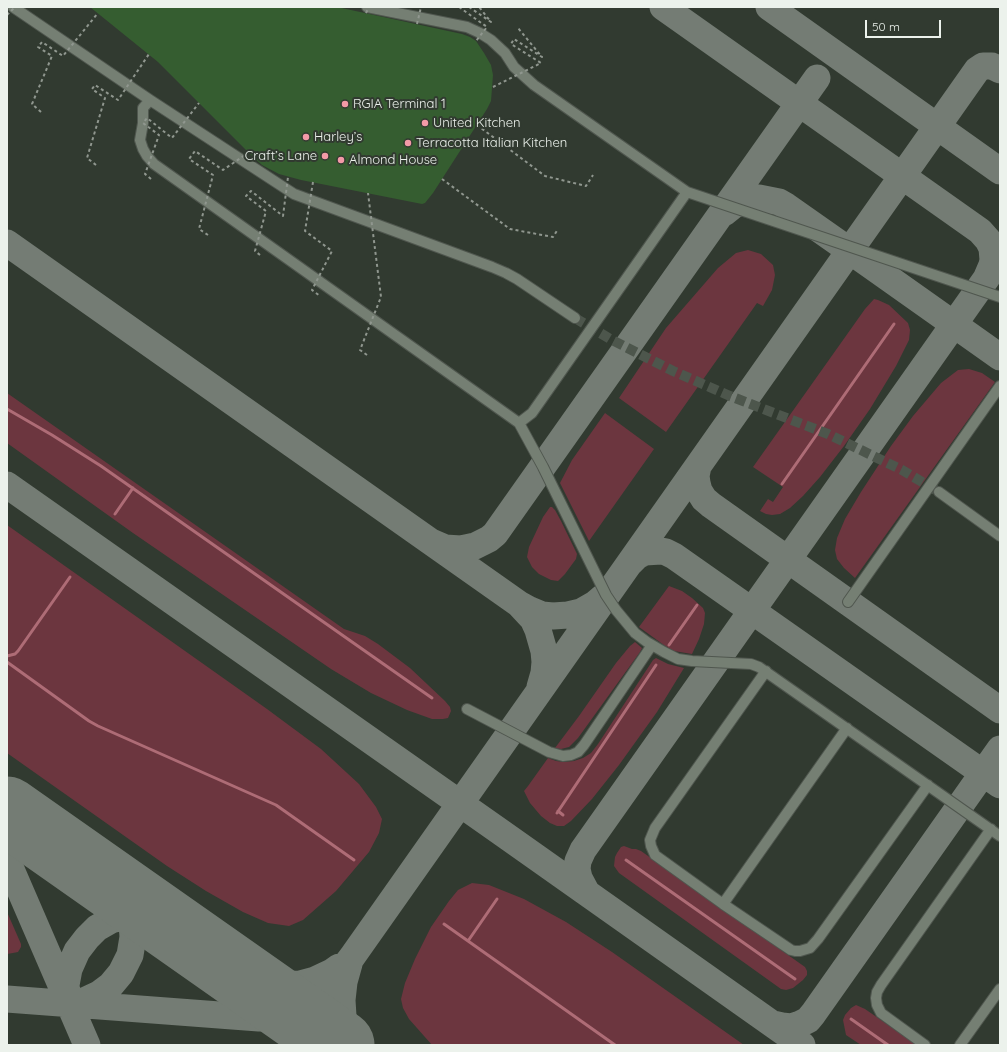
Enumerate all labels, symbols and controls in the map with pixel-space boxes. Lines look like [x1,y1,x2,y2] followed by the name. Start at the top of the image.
[867,12,943,38] scale bar
[872,19,900,34] text: 50 m
[353,96,446,112] place label: RGIA Terminal 1
[340,99,350,109] marker: RGIA Terminal 1
[433,115,521,131] place label: United Kitchen
[420,118,430,128] marker: United Kitchen
[314,129,362,145] place label: Harley’s
[301,132,311,142] marker: Harley’s
[416,135,567,151] place label: Terracotta Italian Kitchen
[403,138,413,148] marker: Terracotta Italian Kitchen
[245,148,317,164] place label: Craft’s Lane
[320,151,330,161] marker: Craft’s Lane
[349,152,437,168] place label: Almond House
[336,155,346,165] marker: Almond House

